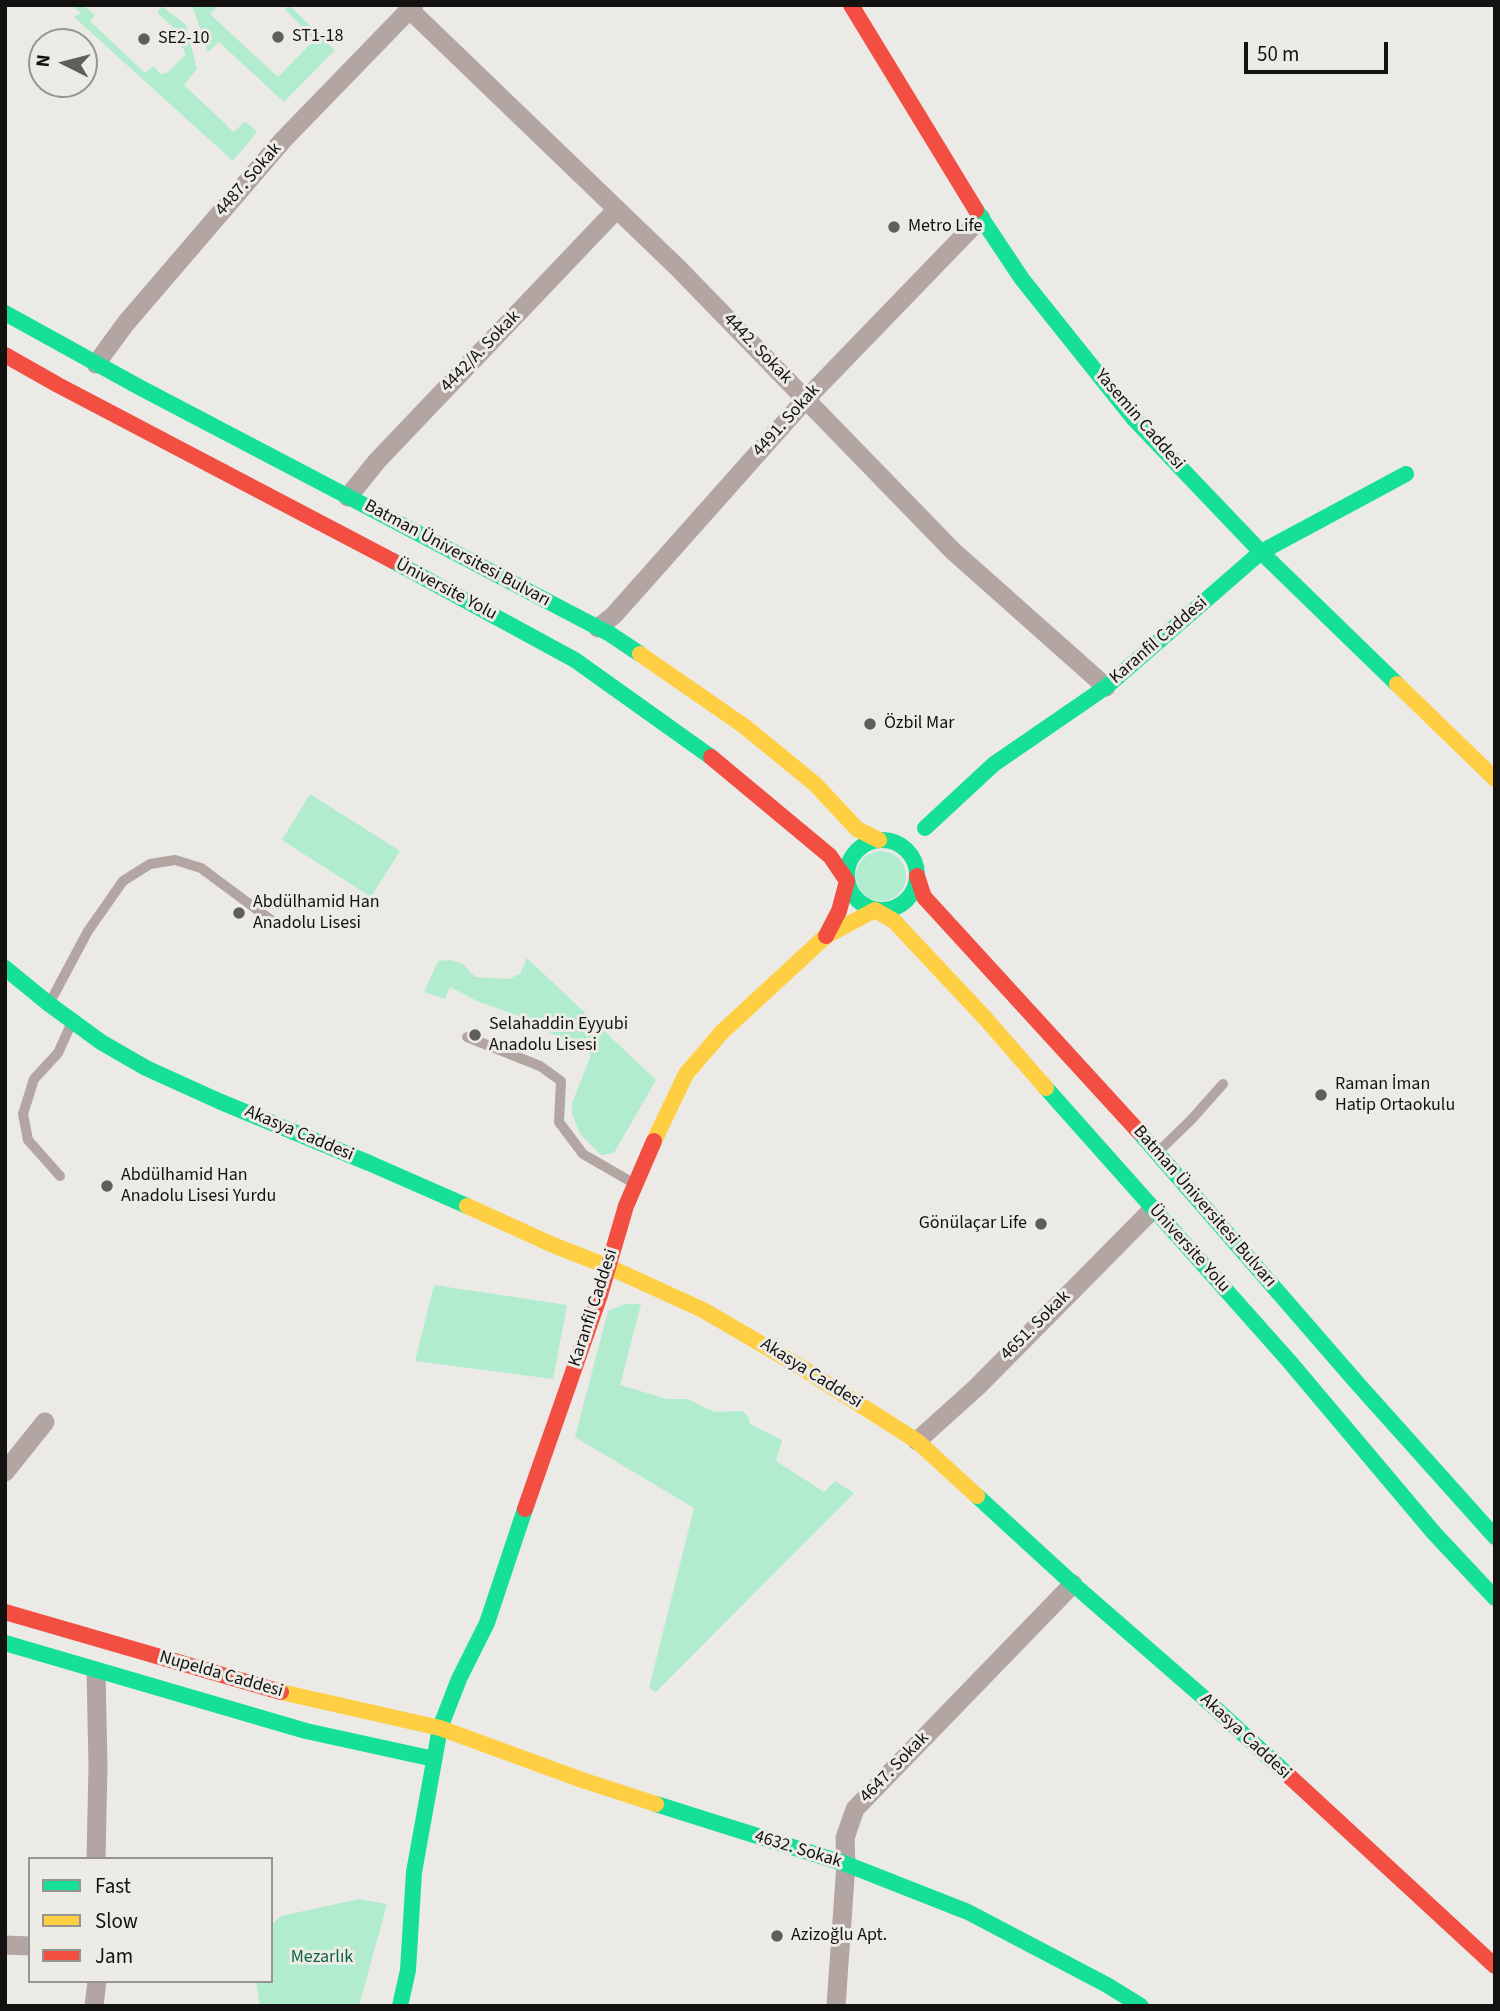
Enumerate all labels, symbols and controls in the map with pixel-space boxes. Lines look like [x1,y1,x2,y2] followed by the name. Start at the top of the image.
[292,26,343,48] place label: ST1-18
[28,28,98,98] north arrow
[158,28,210,50] place label: SE2-10
[1248,28,1392,72] scale bar
[270,29,286,45] marker: ST1-18
[136,31,152,47] marker: SE2-10
[1257,39,1299,69] text: 50 m
[30,53,58,69] text: N
[211,139,287,221] street label: 4487. Sokak
[908,216,983,238] place label: Metro Life
[886,219,902,235] marker: Metro Life
[437,307,525,397] street label: 4442/A. Sokak
[718,309,796,389] street label: 4442. Sokak
[1090,365,1188,475] street label: Yasemin Caddesi
[749,380,825,462] street label: 4491. Sokak
[360,496,554,612] street label: Batman Üniversitesi Bulvarı
[392,554,500,626] street label: Üniversite Yolu
[1106,593,1212,689] street label: Karanfil Caddesi
[884,713,954,735] place label: Özbil Mar
[862,716,878,732] marker: Özbil Mar
[253,892,380,934] place label: Abdülhamid Han Anadolu Lisesi
[231,905,247,921] marker: Abdülhamid Han Anadolu Lisesi
[489,1014,628,1056] place label: Selahaddin Eyyubi Anadolu Lisesi
[467,1027,483,1043] marker: Selahaddin Eyyubi Anadolu Lisesi
[1335,1074,1455,1116] place label: Raman İman Hatip Ortaokulu
[1313,1087,1329,1103] marker: Raman İman Hatip Ortaokulu
[241,1101,357,1167] street label: Akasya Caddesi
[1128,1122,1280,1292] street label: Batman Üniversitesi Bulvarı
[121,1165,276,1208] place label: Abdülhamid Han Anadolu Lisesi Yurdu
[99,1178,115,1194] marker: Abdülhamid Han Anadolu Lisesi Yurdu
[1144,1200,1234,1298] street label: Üniversite Yolu
[919,1213,1027,1235] place label: Gönülaçar Life
[1033,1216,1049,1232] marker: Gönülaçar Life
[565,1246,623,1370] street label: Karanfil Caddesi
[997,1287,1075,1365] street label: 4651. Sokak
[756,1334,866,1414] street label: Akasya Caddesi
[157,1647,285,1703] street label: Nupelda Caddesi
[1195,1690,1295,1784] street label: Akasya Caddesi
[856,1728,934,1808] street label: 4647. Sokak
[752,1827,844,1873] street label: 4632. Sokak
[28,1857,273,1983] legend
[95,1871,131,1901] text: Fast
[95,1906,138,1936] text: Slow
[791,1925,887,1947] place label: Azizoğlu Apt.
[769,1928,785,1944] marker: Azizoğlu Apt.
[95,1941,133,1971] text: Jam
[291,1947,353,1969] park label: Mezarlık

